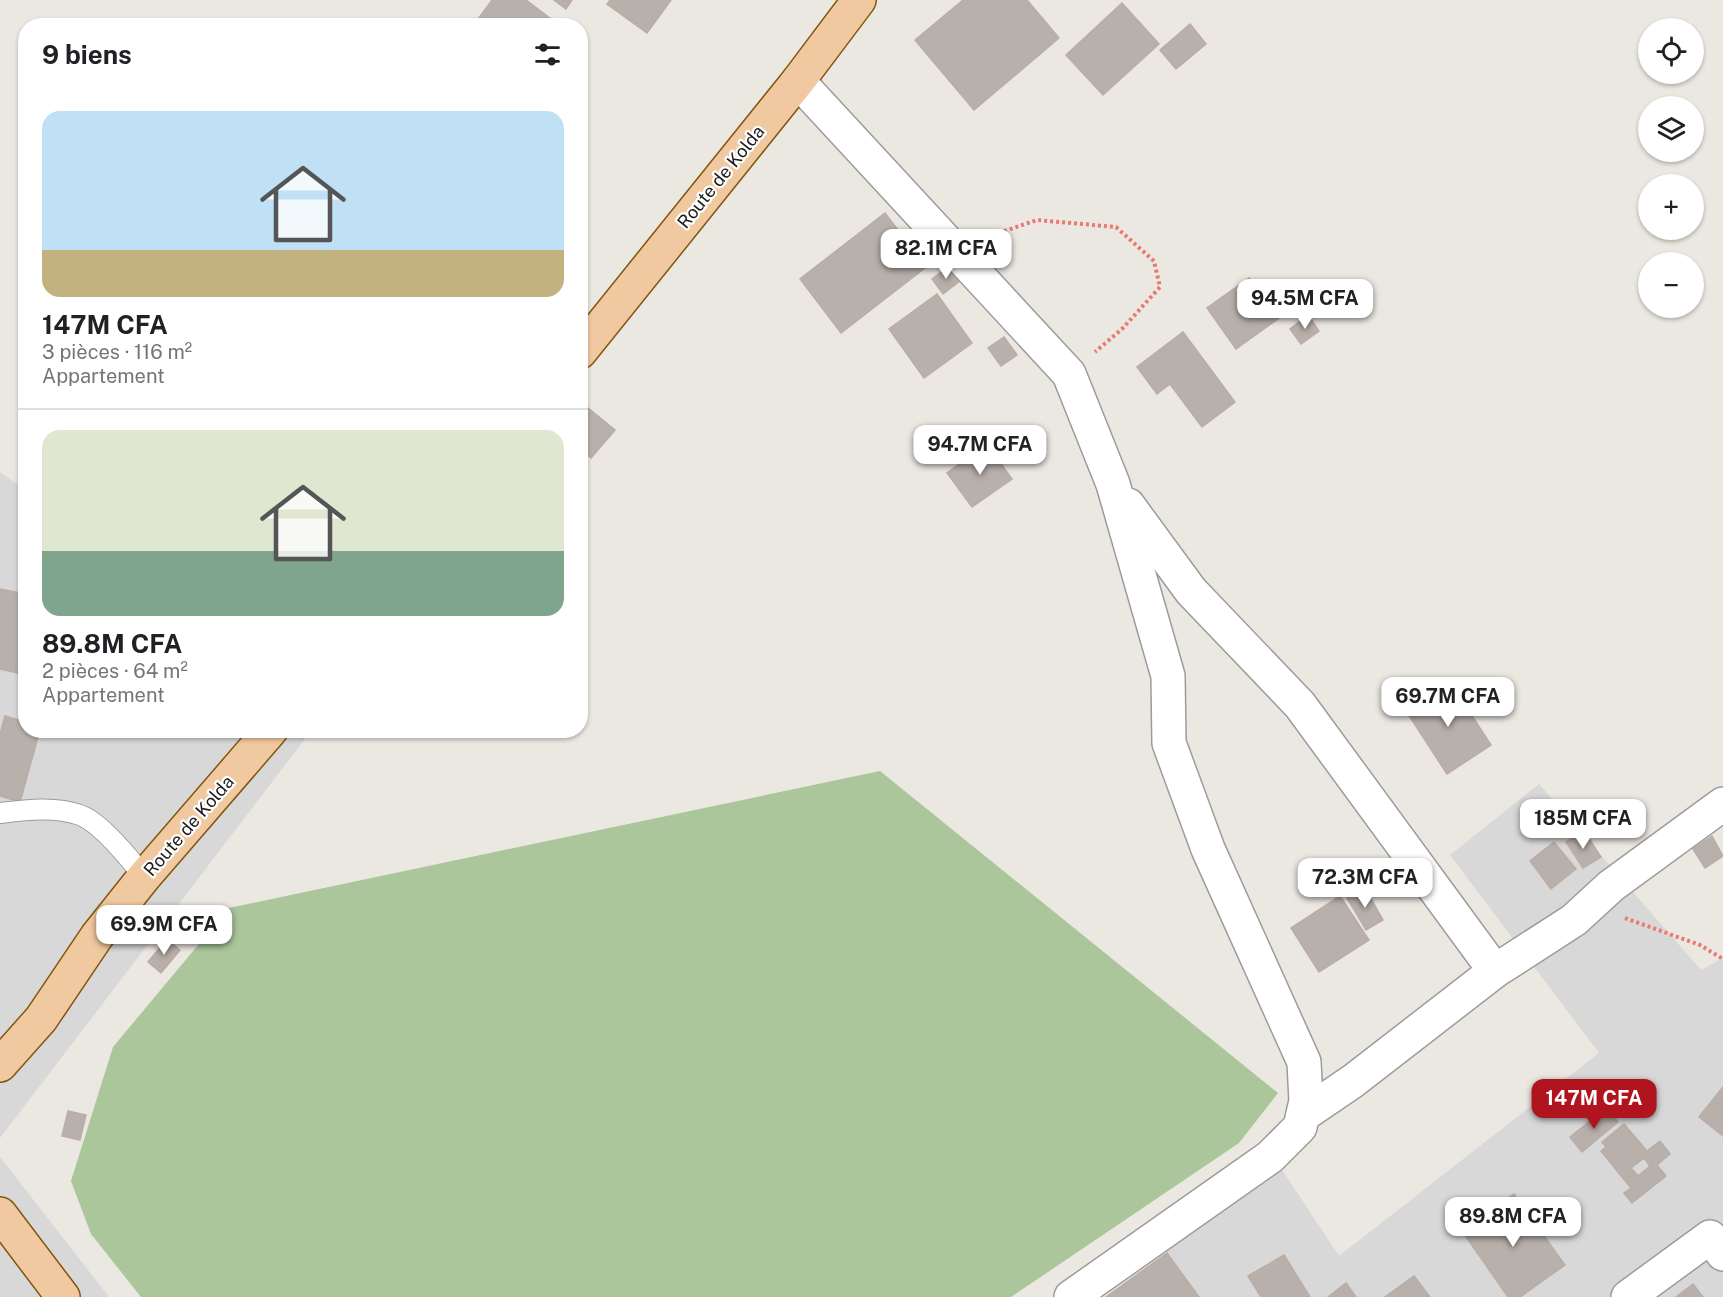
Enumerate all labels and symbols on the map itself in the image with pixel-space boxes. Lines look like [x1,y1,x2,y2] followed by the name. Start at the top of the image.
[673,121,769,232] street label: Route de Kolda
[877,229,1015,280] pin: 82.1M CFA
[1236,279,1374,330] pin: 94.5M CFA
[911,425,1049,476] pin: 94.7M CFA
[1379,677,1517,728] pin: 69.7M CFA
[139,771,238,880] street label: Route de Kolda
[1521,799,1645,850] pin: 185M CFA
[1296,858,1434,909] pin: 72.3M CFA
[95,905,233,956] pin: 69.9M CFA
[1532,1079,1656,1130] pin: 147M CFA
[1444,1197,1582,1248] pin: 89.8M CFA

